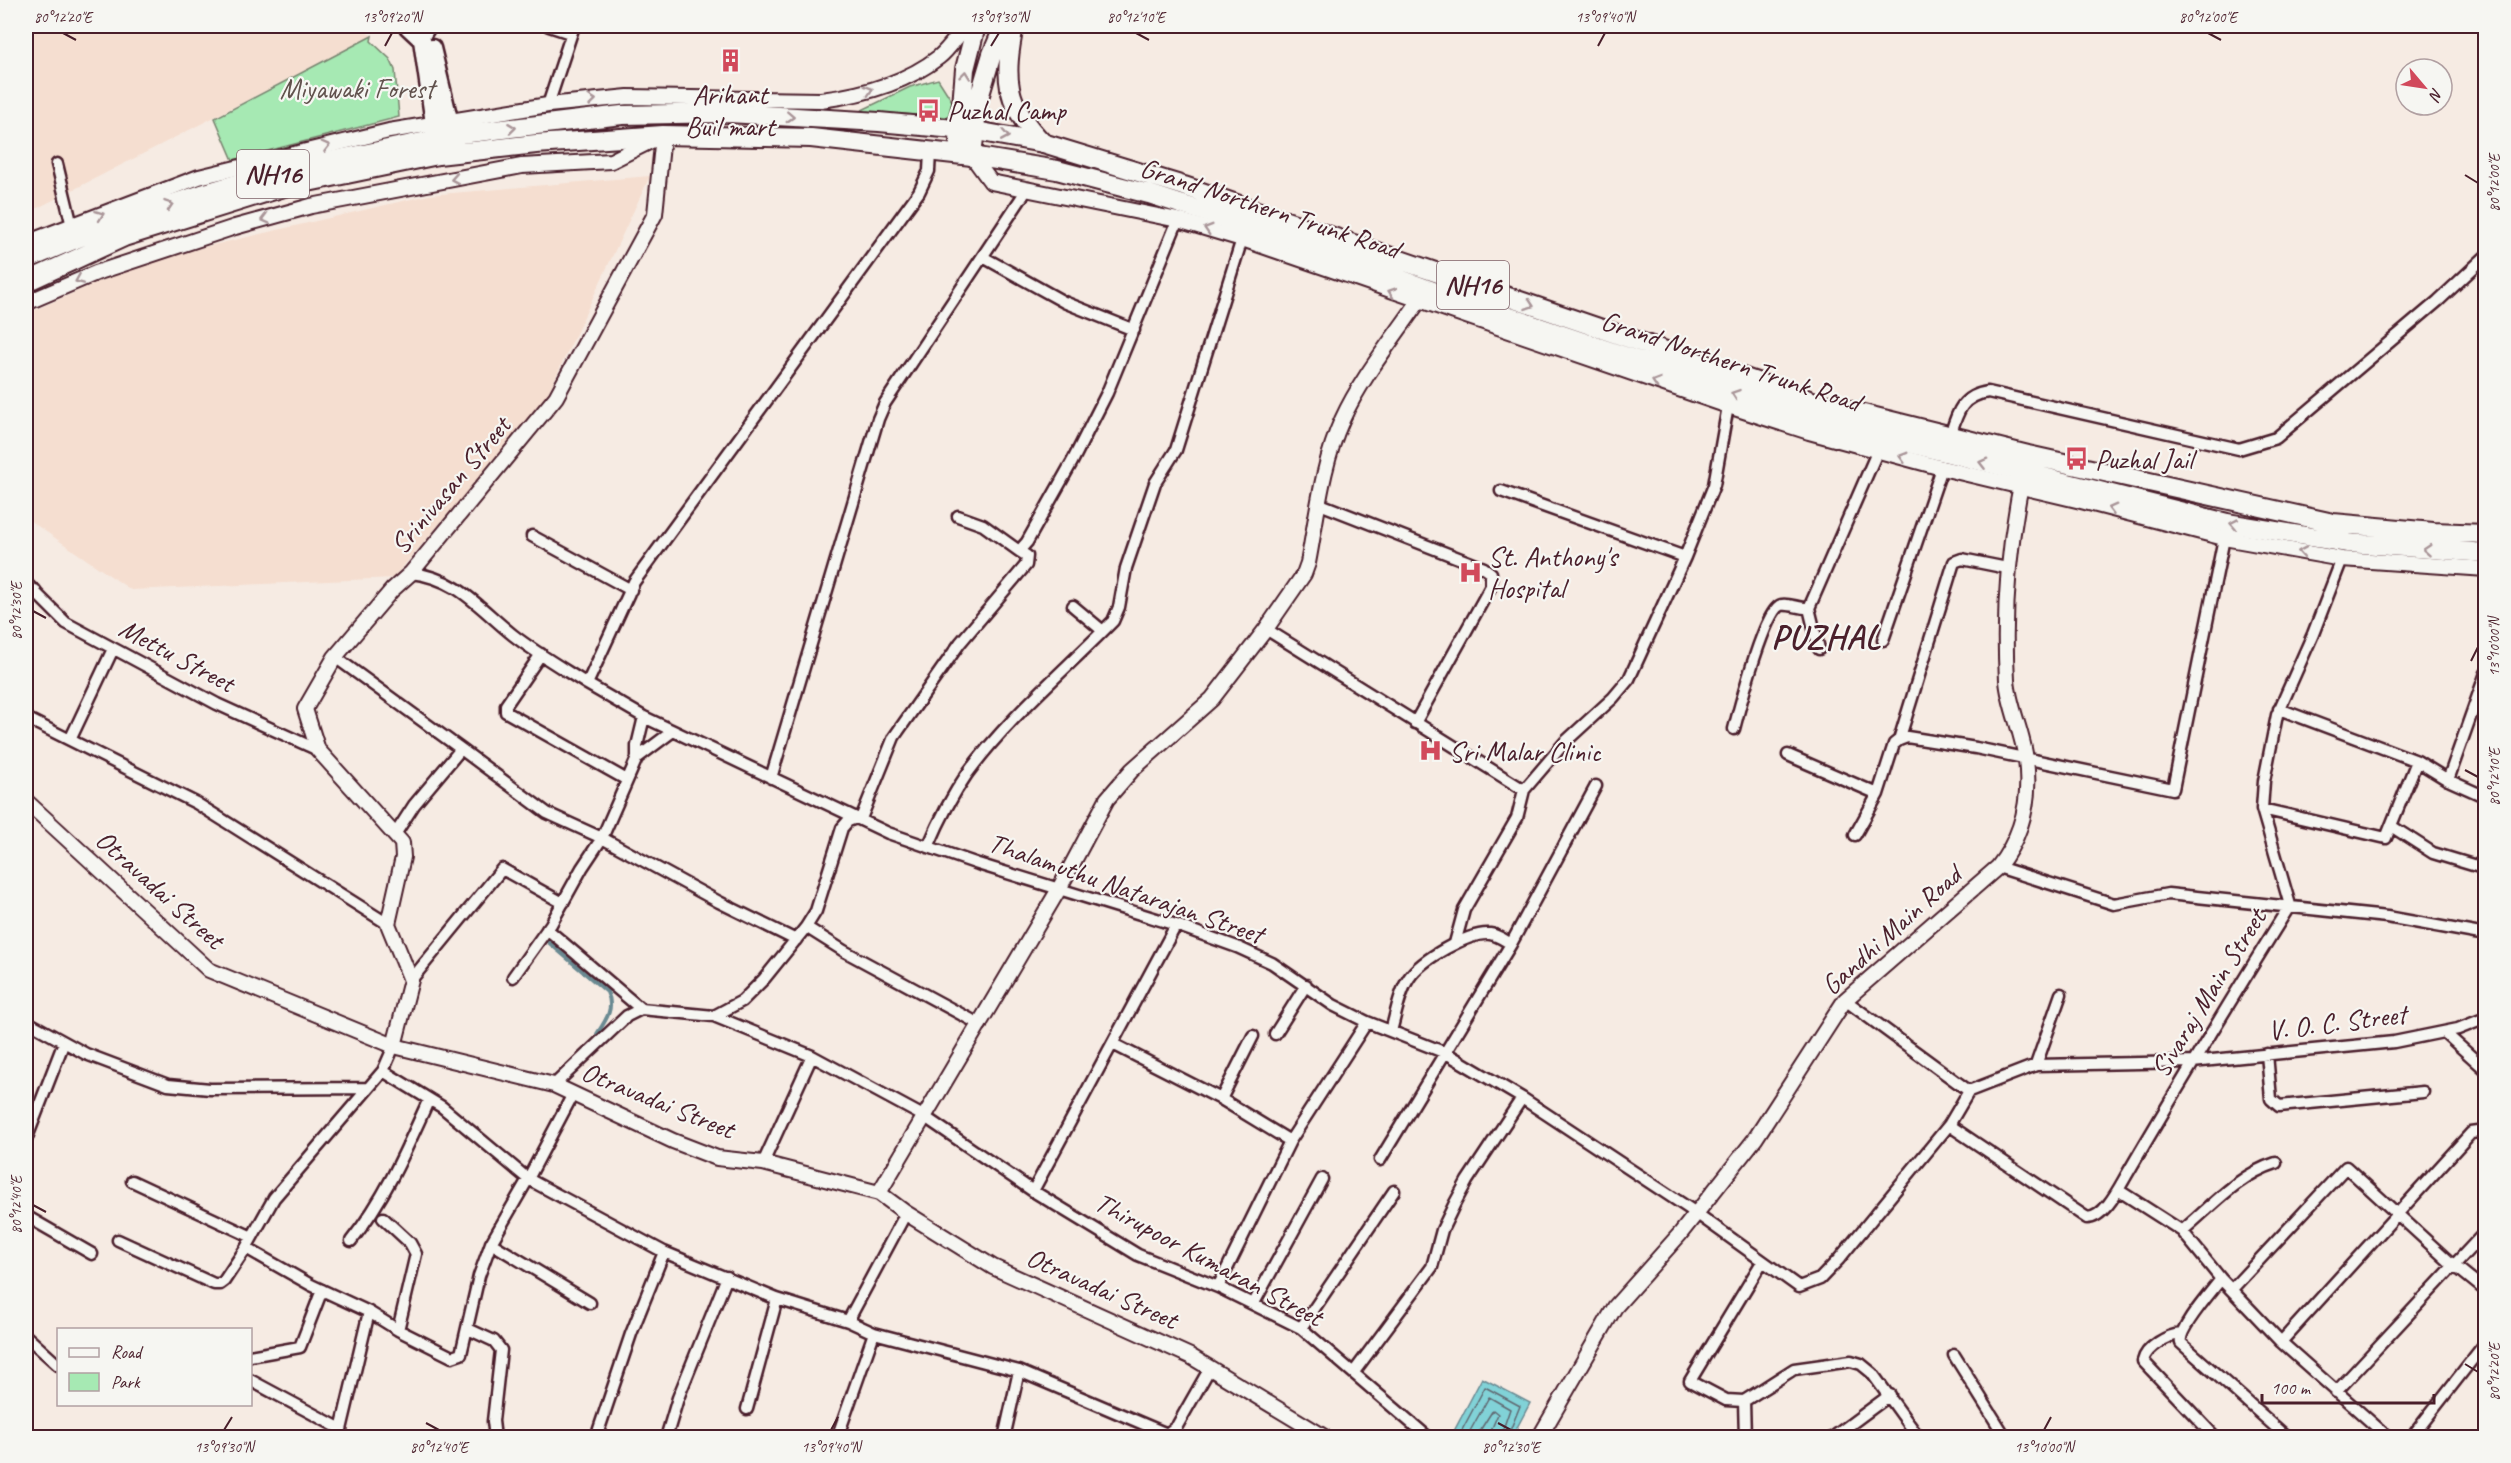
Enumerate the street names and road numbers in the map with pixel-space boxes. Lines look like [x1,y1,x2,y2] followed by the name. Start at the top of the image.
[237,150,309,198] road number: NH16
[1136,150,1408,268] street label: Grand Northern Trunk Road
[1437,261,1509,309] road number: NH16
[1597,303,1869,421] street label: Grand Northern Trunk Road
[382,407,519,561] street label: Srinivasan Street
[113,610,243,701] street label: Mettu Street
[88,822,234,958] street label: Otravadai Street
[984,825,1271,953] street label: Thalamuthu Natarajan Street
[1814,855,1971,1002] street label: Gandhi Main Road
[2142,900,2275,1084] street label: Sivaraj Main Street
[2266,996,2412,1048] street label: V. O. C. Street
[577,1054,742,1147] street label: Otravadai Street
[1089,1184,1331,1335] street label: Thirupoor Kumaran Street
[1021,1239,1185,1338] street label: Otravadai Street

